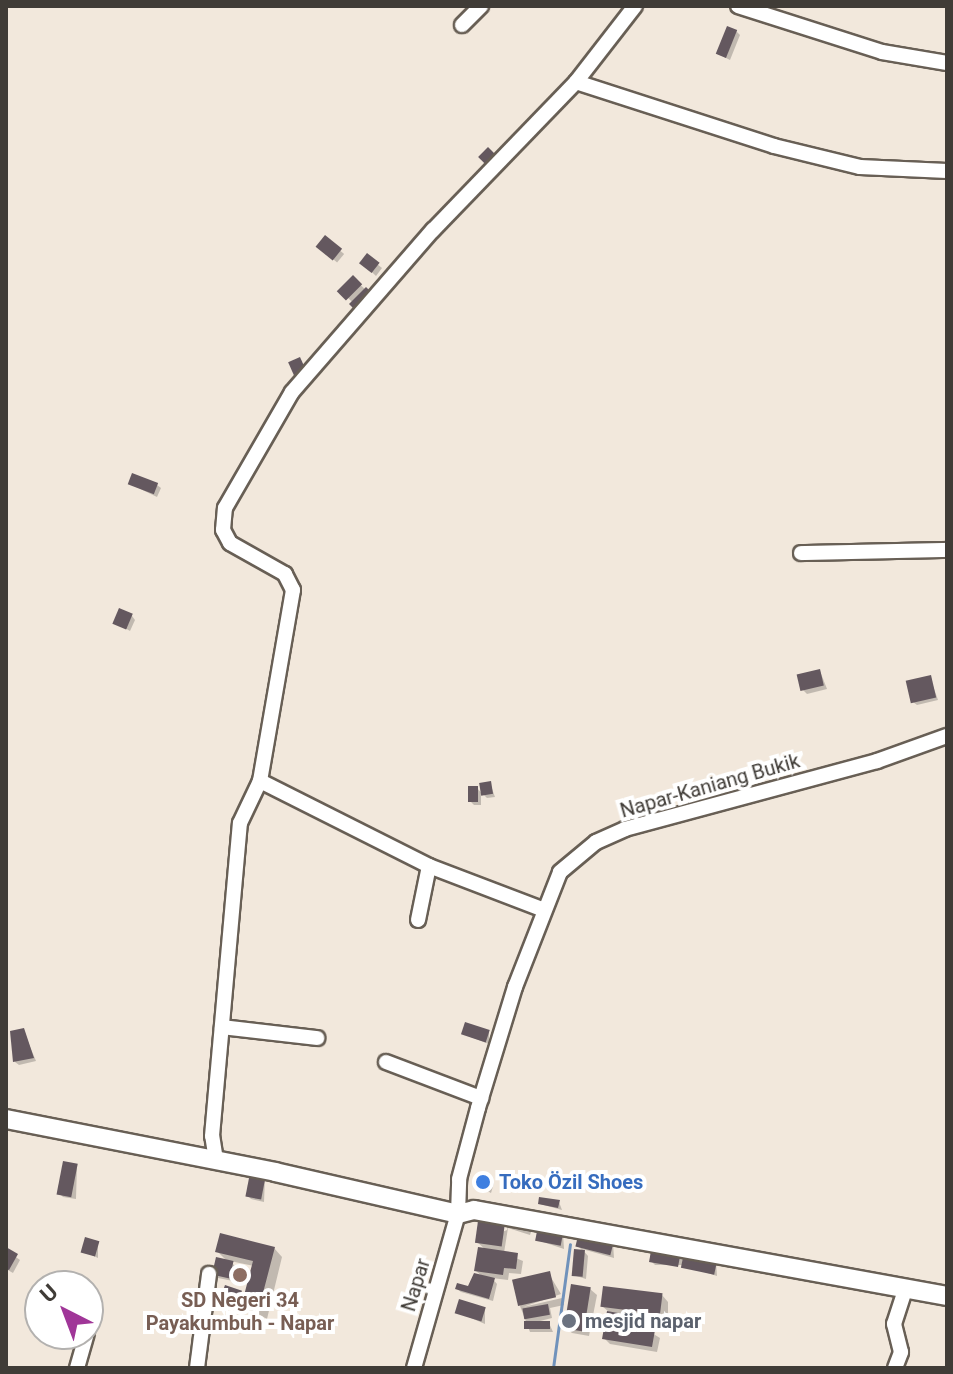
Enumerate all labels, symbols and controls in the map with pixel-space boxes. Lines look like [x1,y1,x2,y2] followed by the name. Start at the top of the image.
[617,749,803,823] street label: Napar-Kaniang Bukik
[499,1170,643,1194] place label: Toko Özil Shoes
[474,1173,492,1191] marker: Toko Özil Shoes
[397,1256,435,1314] street label: Napar
[231,1266,249,1284] marker: SD Negeri 34 Payakumbuh - Napar
[24,1270,104,1350] north arrow
[35,1279,63,1307] text: U
[146,1288,334,1335] place label: SD Negeri 34 Payakumbuh - Napar
[585,1309,701,1333] place label: mesjid napar
[560,1312,578,1330] marker: mesjid napar

